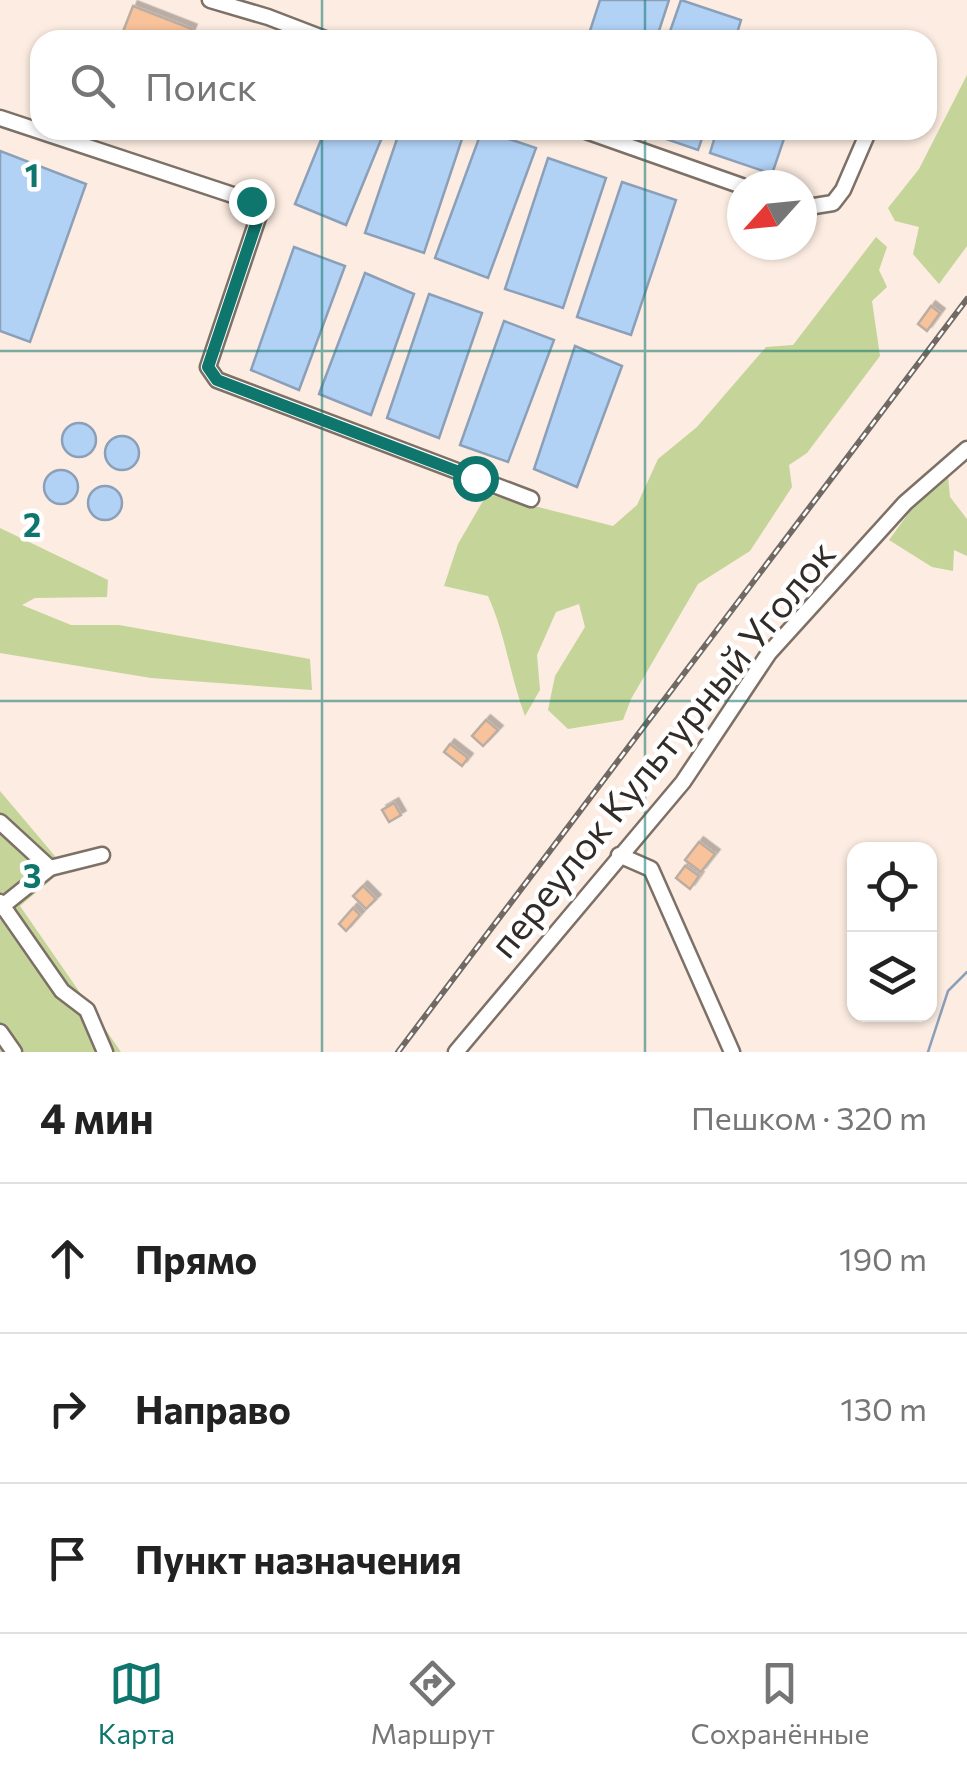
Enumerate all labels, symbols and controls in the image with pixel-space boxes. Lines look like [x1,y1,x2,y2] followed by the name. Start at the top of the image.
[30,30,937,140] search box
[65,58,120,113] icon: search
[145,62,257,109] text: Поиск
[25,154,39,194] text: 1
[727,170,817,260] north arrow
[229,179,275,225] route end
[453,456,499,502] route start
[23,504,41,544] text: 2
[478,530,844,966] street label: переулок Культурный Уголок
[847,842,937,1022] map controls
[847,842,937,932] button: locate
[23,855,41,895] text: 3
[847,932,937,1022] button: layers
[40,1091,154,1143] text: 4 мин
[691,1097,927,1137] text: Пешком · 320 m
[40,1231,95,1286] icon: ahead
[135,1235,257,1282] text: Прямо
[839,1238,927,1278] text: 190 m
[40,1381,95,1436] icon: right
[135,1385,291,1432] text: Направо
[840,1388,927,1428] text: 130 m
[40,1531,95,1586] icon: arrive
[135,1535,462,1582] text: Пункт назначения
[98,1656,175,1750] tab: Карта
[371,1656,495,1750] tab: Маршрут
[690,1656,869,1750] tab: Сохранённые

